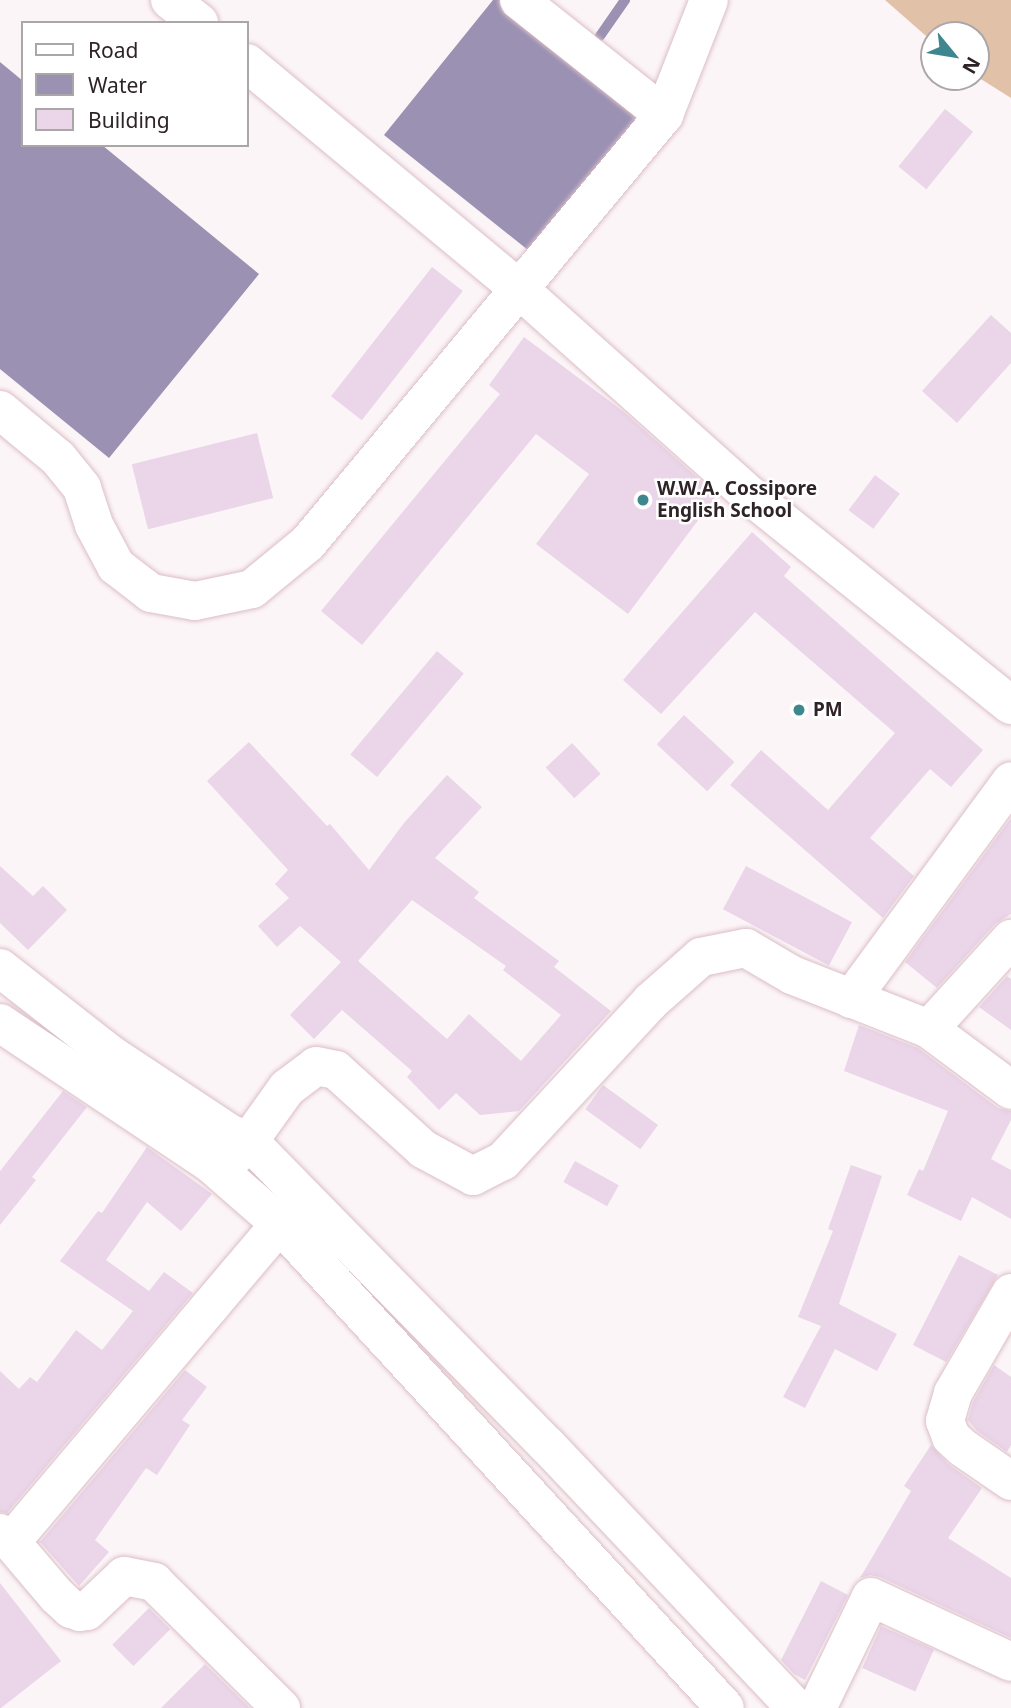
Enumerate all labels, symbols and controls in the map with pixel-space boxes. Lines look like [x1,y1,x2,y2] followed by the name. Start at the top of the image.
[21,21,248,147] legend
[920,21,990,91] north arrow
[88,36,138,64] text: Road
[956,52,987,79] text: N
[88,71,147,99] text: Water
[88,106,170,134] text: Building
[657,478,817,522] place label: W.W.A. Cossipore English School
[635,492,651,508] marker: W.W.A. Cossipore English School
[813,699,843,721] place label: PM
[791,702,807,718] marker: PM

